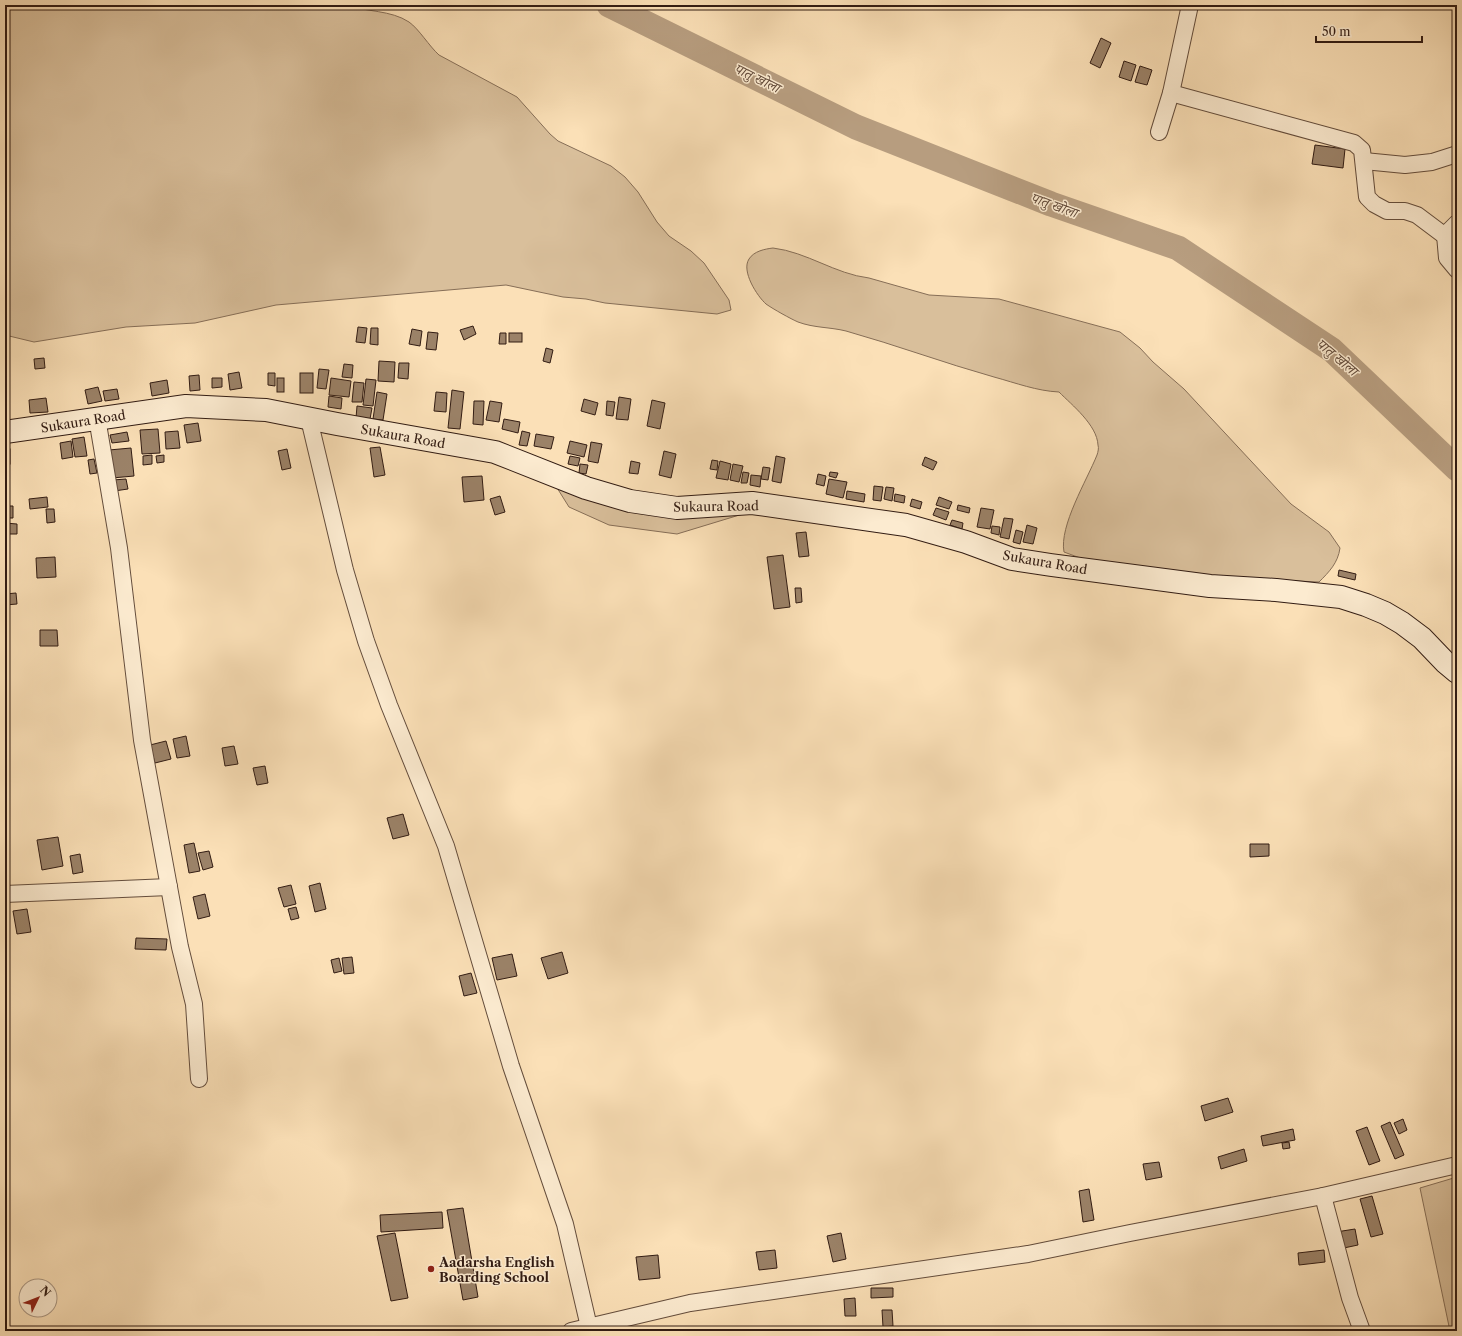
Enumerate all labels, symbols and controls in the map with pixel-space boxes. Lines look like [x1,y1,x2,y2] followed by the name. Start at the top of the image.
[1316,18,1422,44] scale bar
[1322,24,1351,39] text: 50 m
[731,59,785,98] water label: पातु खोला
[1028,188,1082,223] water label: पातु खोला
[1313,335,1363,381] water label: पातु खोला
[39,406,127,436] street label: Sukaura Road
[359,421,447,451] street label: Sukaura Road
[673,497,759,515] street label: Sukaura Road
[1001,547,1089,577] street label: Sukaura Road
[438,1254,555,1285] place label: Aadarsha English Boarding School
[426,1264,436,1274] marker: Aadarsha English Boarding School
[18,1278,58,1318] north arrow
[37,1283,54,1300] text: N

